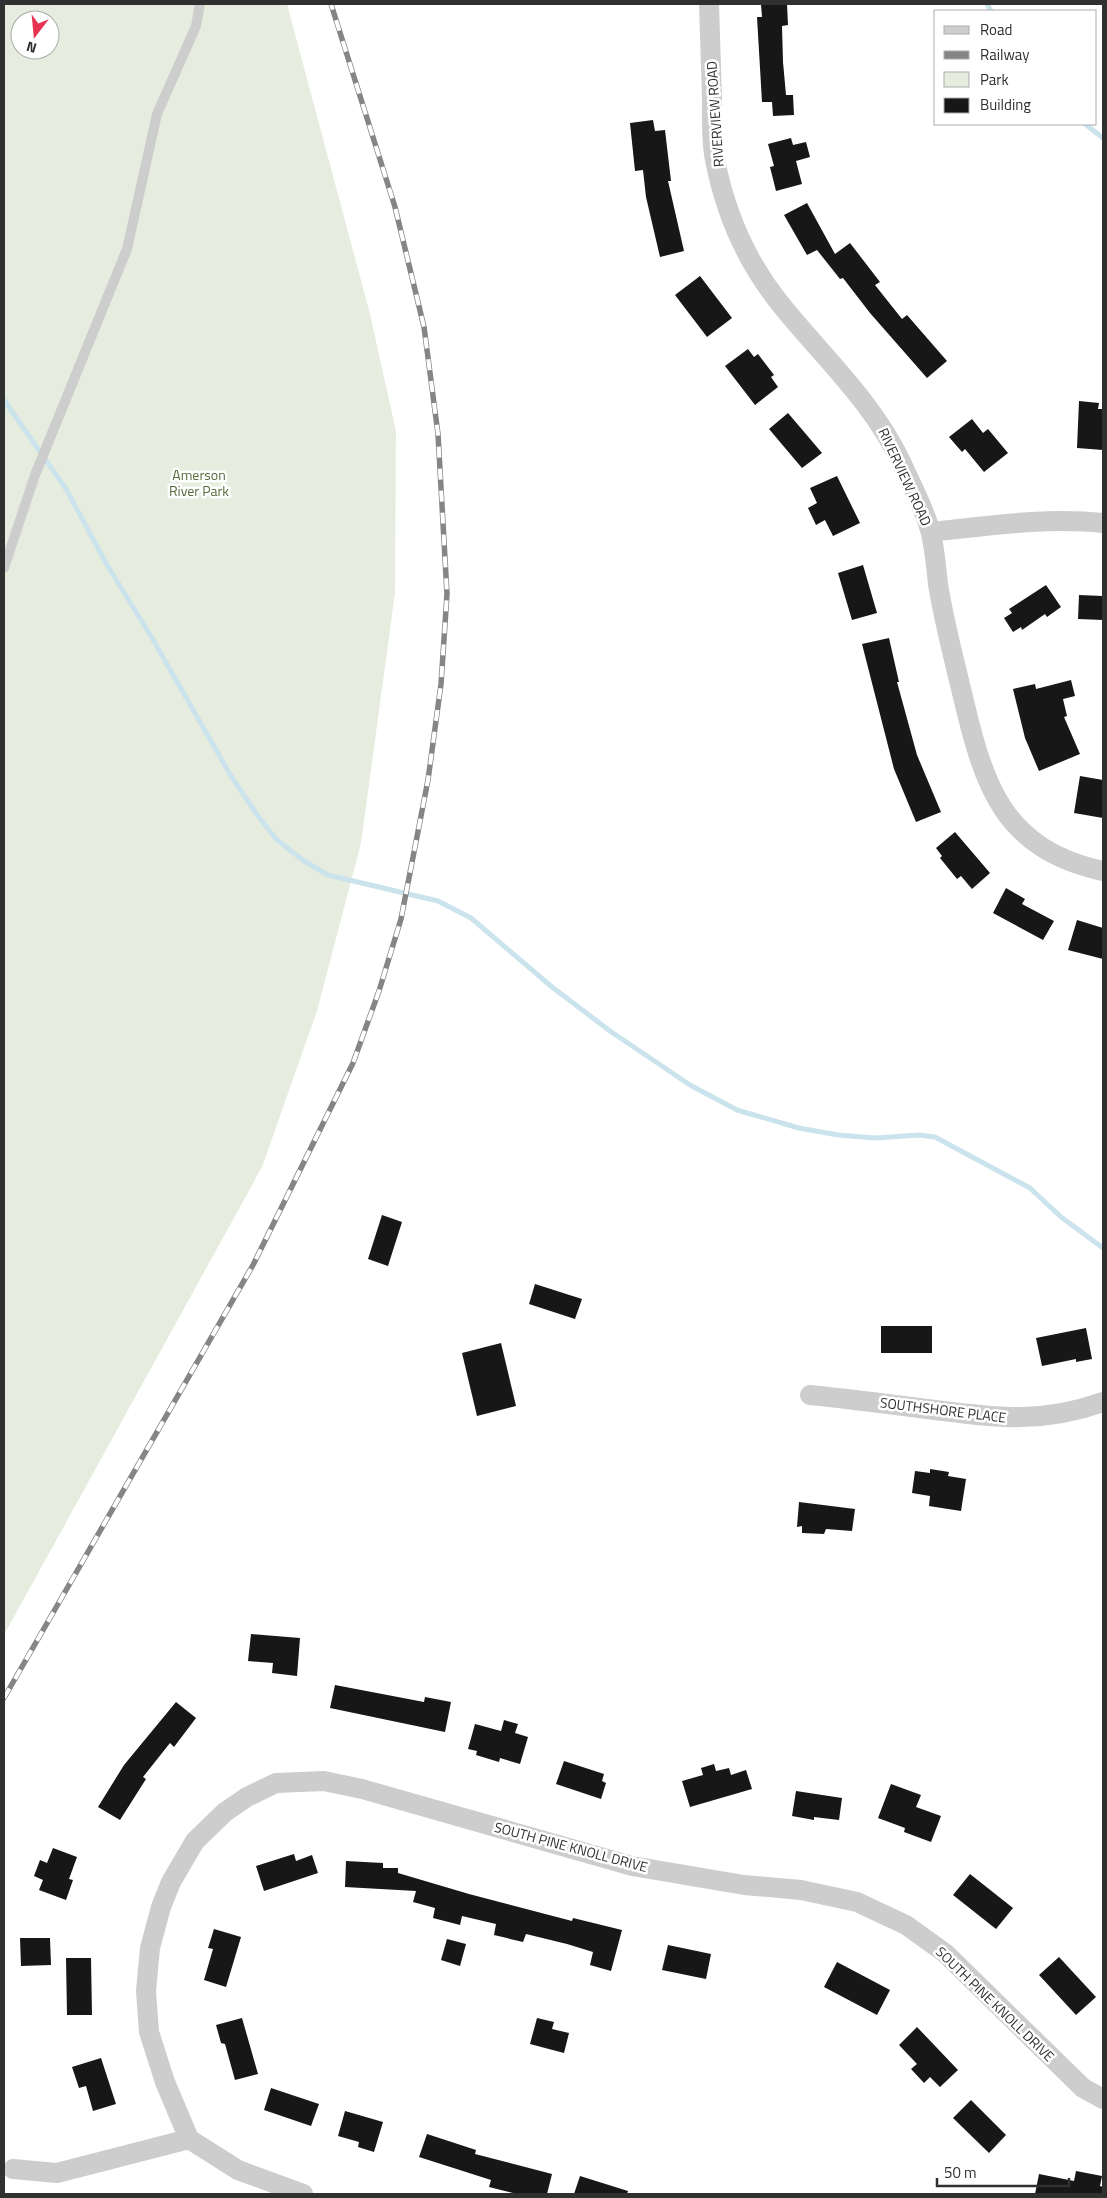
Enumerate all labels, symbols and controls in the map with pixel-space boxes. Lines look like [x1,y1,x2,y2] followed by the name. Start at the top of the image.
[10,10,60,60] north arrow
[934,10,1097,125] legend
[980,18,1012,41] text: Road
[24,37,39,59] text: N
[980,43,1030,66] text: Railway
[700,60,729,168] street label: RIVERVIEW ROAD
[980,68,1009,91] text: Park
[980,93,1031,116] text: Building
[873,424,937,529] street label: RIVERVIEW ROAD
[169,464,229,501] park label: Amerson River Park
[879,1391,1008,1428] street label: SOUTHSHORE PLACE
[492,1816,650,1877] street label: SOUTH PINE KNOLL DRIVE
[931,1941,1060,2066] street label: SOUTH PINE KNOLL DRIVE
[937,2156,1070,2188] scale bar
[944,2161,977,2184] text: 50 m

